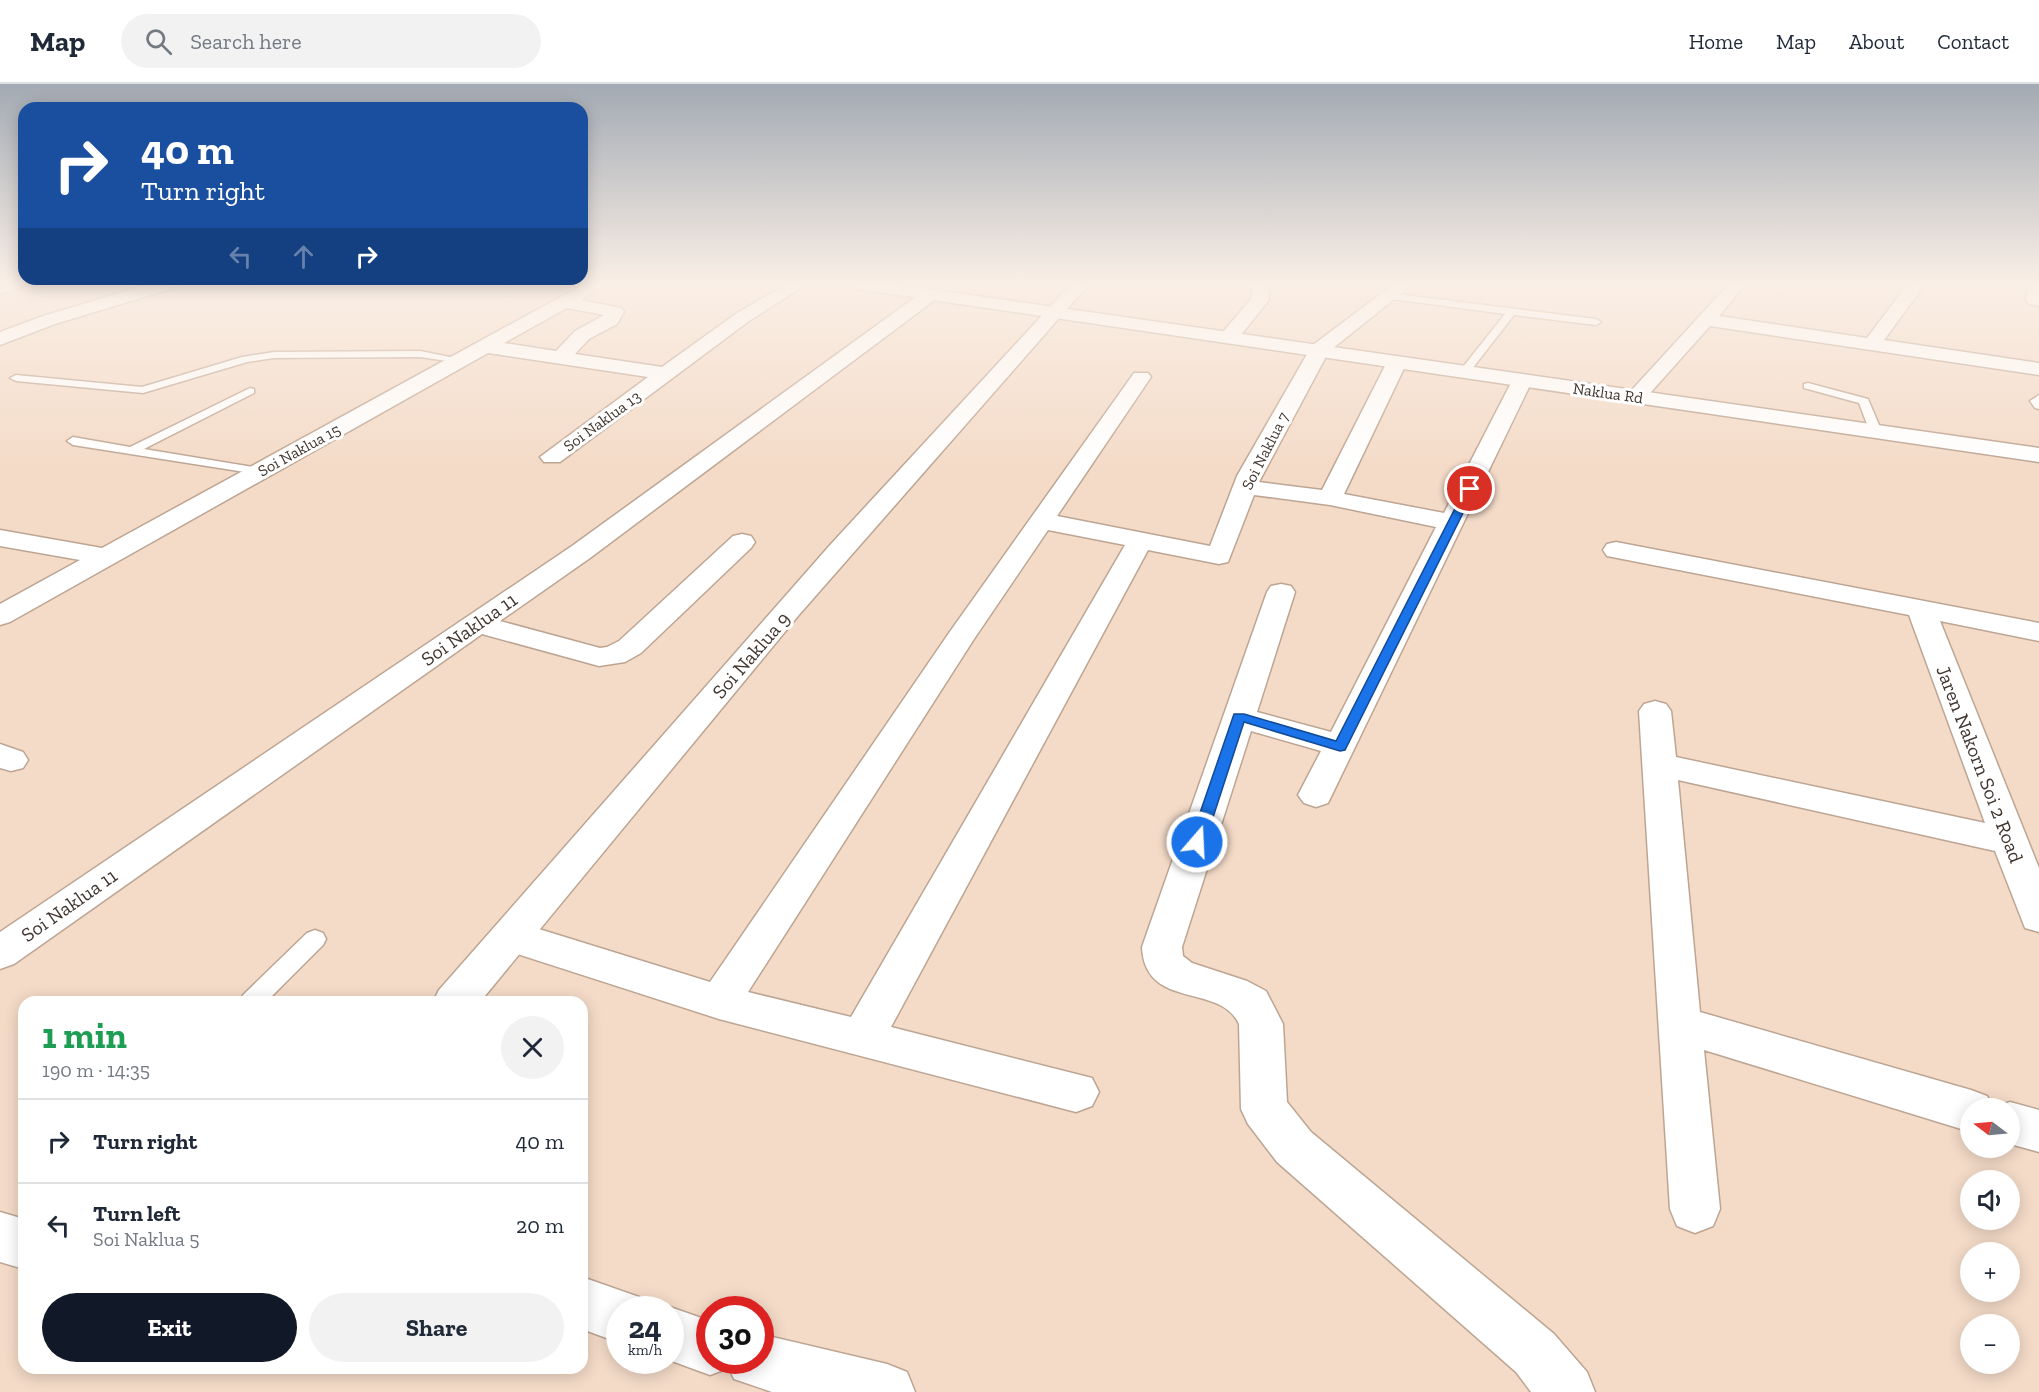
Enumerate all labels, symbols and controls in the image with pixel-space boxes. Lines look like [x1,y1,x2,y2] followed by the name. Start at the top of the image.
[121,14,541,68] search box
[30,25,85,58] text: Map
[142,25,175,58] icon: search
[190,28,302,55] text: Search here
[1689,29,1743,54] text: Home
[1776,29,1816,54] text: Map
[1849,29,1904,54] text: About
[1937,29,2009,54] text: Contact
[141,124,234,175] text: 40 m
[42,126,120,204] icon: right
[141,175,265,207] text: Turn right
[224,240,257,273] icon: left
[287,240,320,273] icon: ahead
[350,240,383,273] icon: right
[1572,379,1644,407] street label: Naklua Rd
[560,387,644,455] street label: Soi Naklua 13
[1237,409,1293,493] street label: Soi Naklua 7
[254,420,344,480] street label: Soi Naklua 15
[1444,463,1495,514] pin
[1453,472,1486,505] icon: arrive
[416,587,522,671] street label: Soi Naklua 11
[707,607,795,703] street label: Soi Naklua 9
[1931,662,2029,866] street label: Jaren Nakorn Soi 2 Road
[1165,810,1229,874] position arrow
[16,863,122,947] street label: Soi Naklua 11
[42,1014,127,1057] text: 1 min
[501,1016,564,1079] button: close
[42,1058,150,1082] text: 190 m · 14:35
[1960,1098,2020,1158] north arrow
[1960,1098,2020,1374] map controls
[42,1125,75,1158] icon: right
[93,1128,197,1155] text: Turn right
[515,1128,564,1155] text: 40 m
[1960,1170,2020,1230] button: sound
[93,1200,180,1227] text: Turn left
[42,1209,75,1242] icon: left
[516,1212,564,1239] text: 20 m
[93,1227,199,1251] text: Soi Naklua 5
[1960,1242,2020,1302] button: +
[42,1293,297,1362] button: Exit
[309,1293,564,1362] button: Share
[696,1296,774,1374] speed limit sign: 30
[628,1310,662,1346] text: 24
[1960,1314,2020,1374] button: −
[628,1341,662,1359] text: km/h

